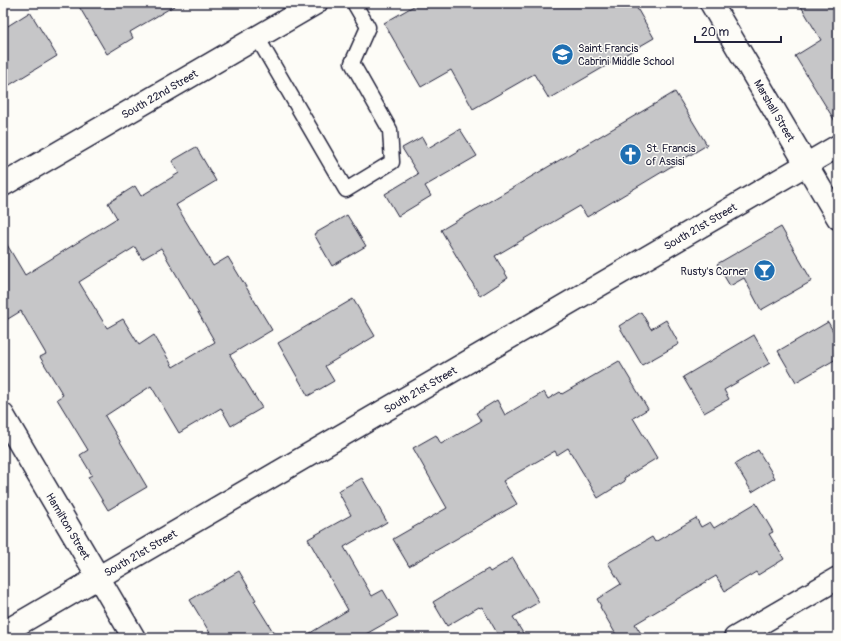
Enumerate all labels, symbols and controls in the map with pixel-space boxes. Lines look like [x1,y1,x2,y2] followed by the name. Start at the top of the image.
[695,18,781,44] scale bar
[701,25,730,40] text: 20 m
[550,41,576,67] school or university icon: Saint Francis Cabrini Middle School
[578,42,674,68] place label: Saint Francis Cabrini Middle School
[119,67,201,122] street label: South 22nd Street
[751,78,798,145] street label: Marshall Street
[618,141,644,167] church icon: St. Francis of Assisi
[646,142,696,168] place label: St. Francis of Assisi
[662,200,740,253] street label: South 21st Street
[751,258,777,284] bar icon: Rusty's Corner
[681,265,748,278] place label: Rusty's Corner
[382,364,460,416] street label: South 21st Street
[43,491,93,563] street label: Hamilton Street
[102,527,180,580] street label: South 21st Street

